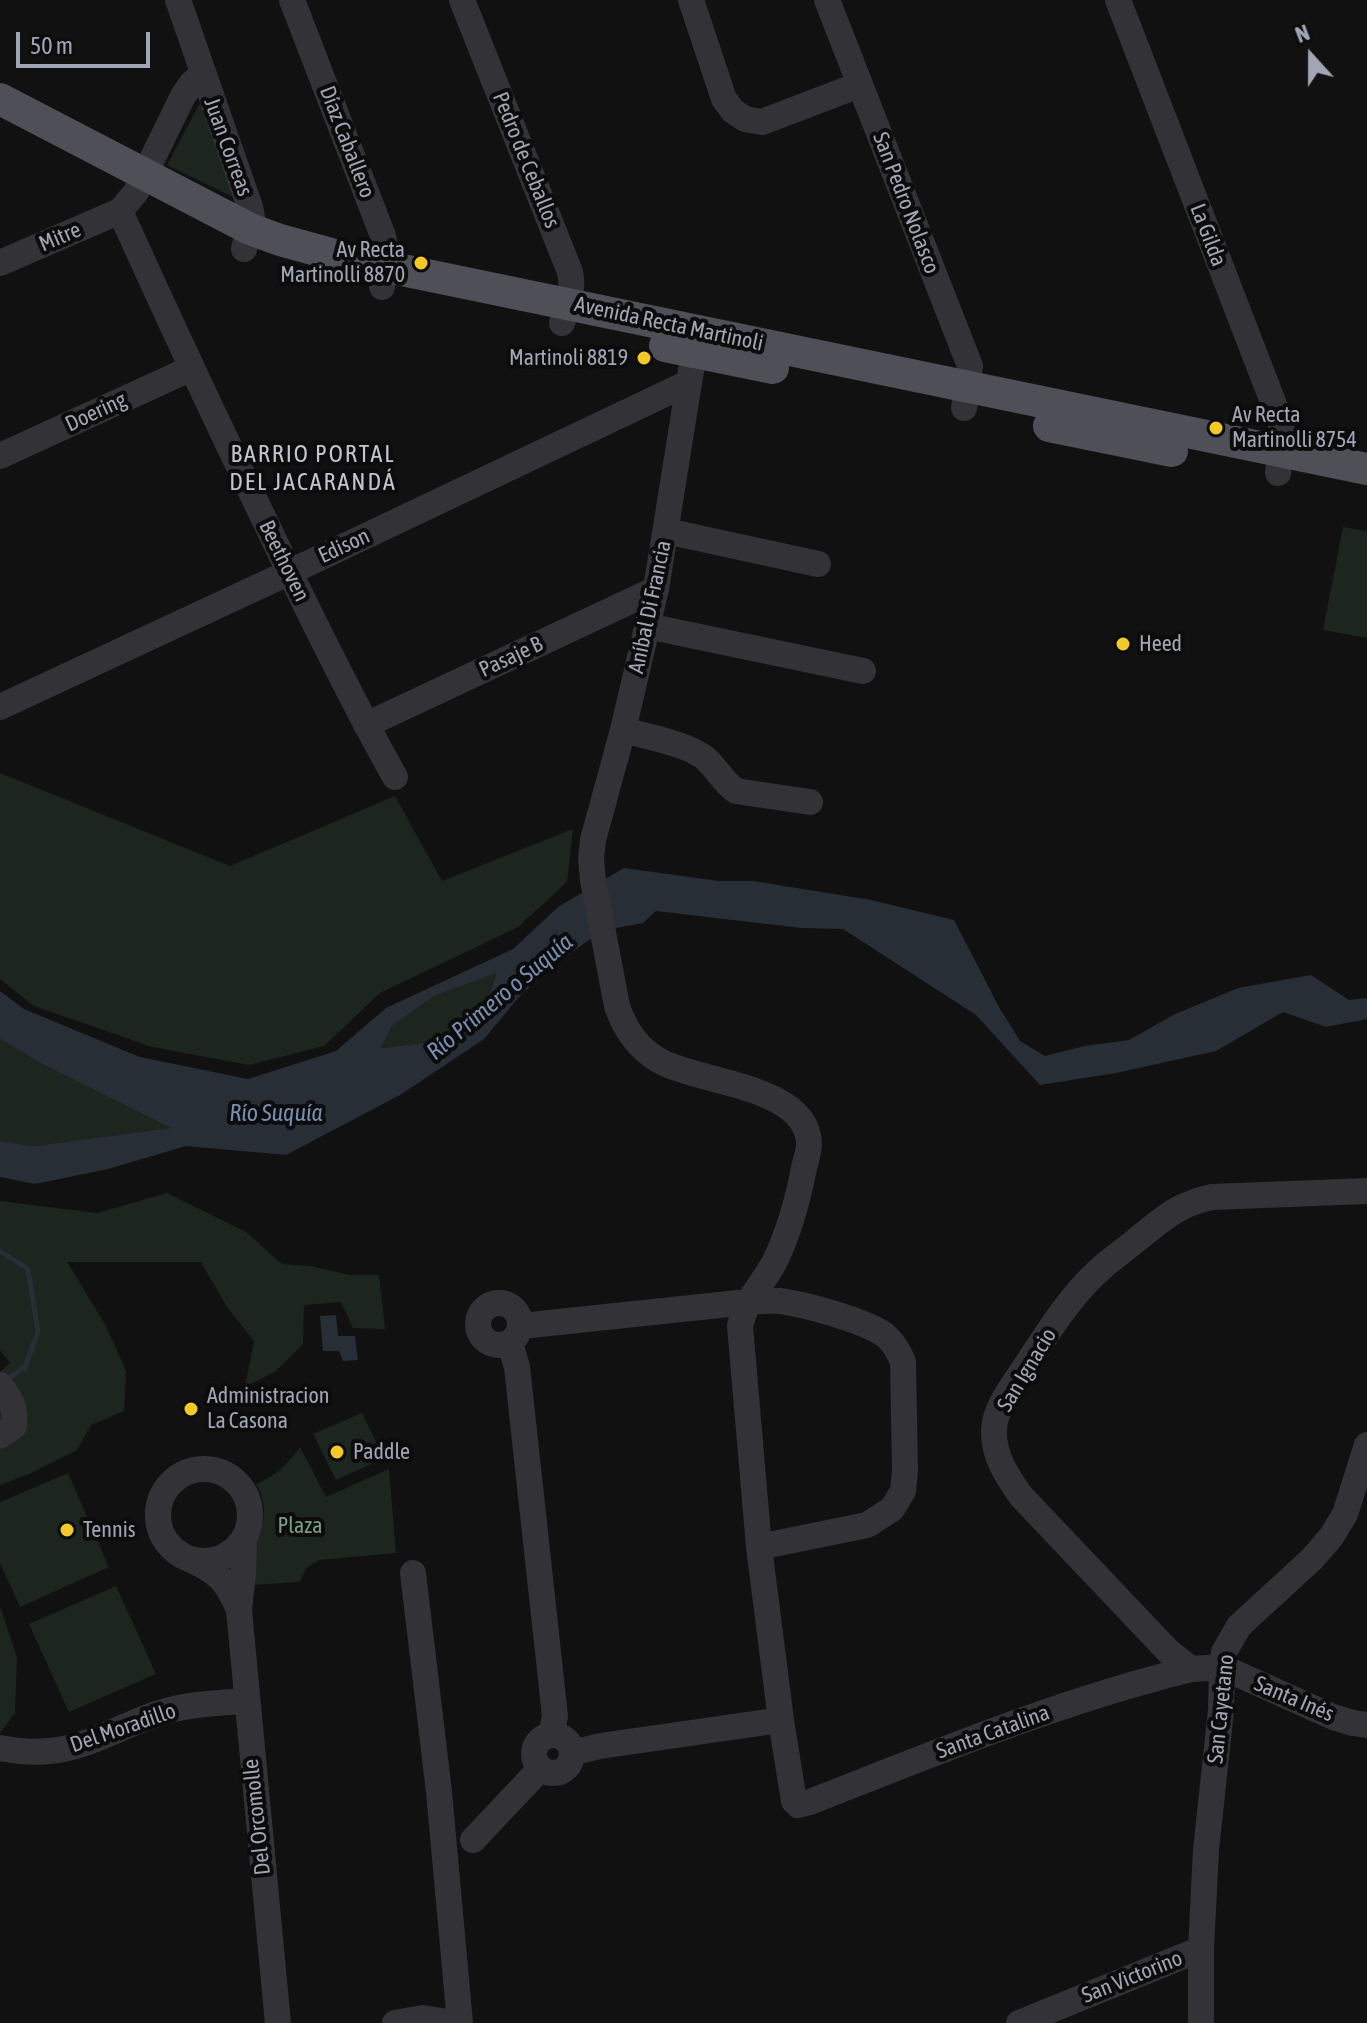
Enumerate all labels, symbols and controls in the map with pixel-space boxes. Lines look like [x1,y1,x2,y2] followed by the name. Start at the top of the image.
[20,16,154,66] scale bar
[1271,16,1351,96] north arrow
[1292,19,1313,48] text: N
[30,32,73,59] text: 50 m
[314,82,380,202] street label: Díaz Caballero
[487,88,565,232] street label: Pedro de Ceballos
[198,94,258,200] street label: Juan Correas
[867,128,945,278] street label: San Pedro Nolasco
[1184,200,1232,270] street label: La Gilda
[35,217,85,257] street label: Mitre
[280,237,405,288] place label: Av Recta Martinolli 8870
[412,254,430,272] marker: Av Recta Martinolli 8870
[572,291,766,357] street label: Avenida Recta Martinoli
[509,345,628,371] place label: Martinoli 8819
[635,349,653,367] marker: Martinoli 8819
[61,386,131,438] street label: Doering
[1232,402,1357,454] place label: Av Recta Martinolli 8754
[1207,419,1225,437] marker: Av Recta Martinolli 8754
[229,440,397,496] district label: BARRIO PORTAL DEL JACARANDÁ
[253,516,315,606] street label: Beethoven
[314,523,374,569] street label: Edison
[623,538,677,676] street label: Aníbal Di Francia
[475,631,547,683] street label: Pasaje B
[1139,631,1182,657] place label: Heed
[1114,635,1132,653] marker: Heed
[421,928,579,1066] water label: Río Primero o Suquía
[229,1099,323,1127] water label: Río Suquía
[992,1323,1062,1417] street label: San Ignacio
[207,1383,329,1434] place label: Administracion La Casona
[182,1400,200,1418] marker: Administracion La Casona
[353,1439,410,1465] place label: Paddle
[328,1443,346,1461] marker: Paddle
[278,1513,322,1539] park label: Plaza
[83,1517,135,1543] place label: Tennis
[58,1521,76,1539] marker: Tennis
[1202,1653,1240,1765] street label: San Cayetano
[1250,1670,1338,1728] street label: Santa Inés
[67,1698,179,1758] street label: Del Moradillo
[933,1699,1053,1765] street label: Santa Catalina
[238,1758,276,1876] street label: Del Orcomolle
[1078,1945,1186,2009] street label: San Victorino

